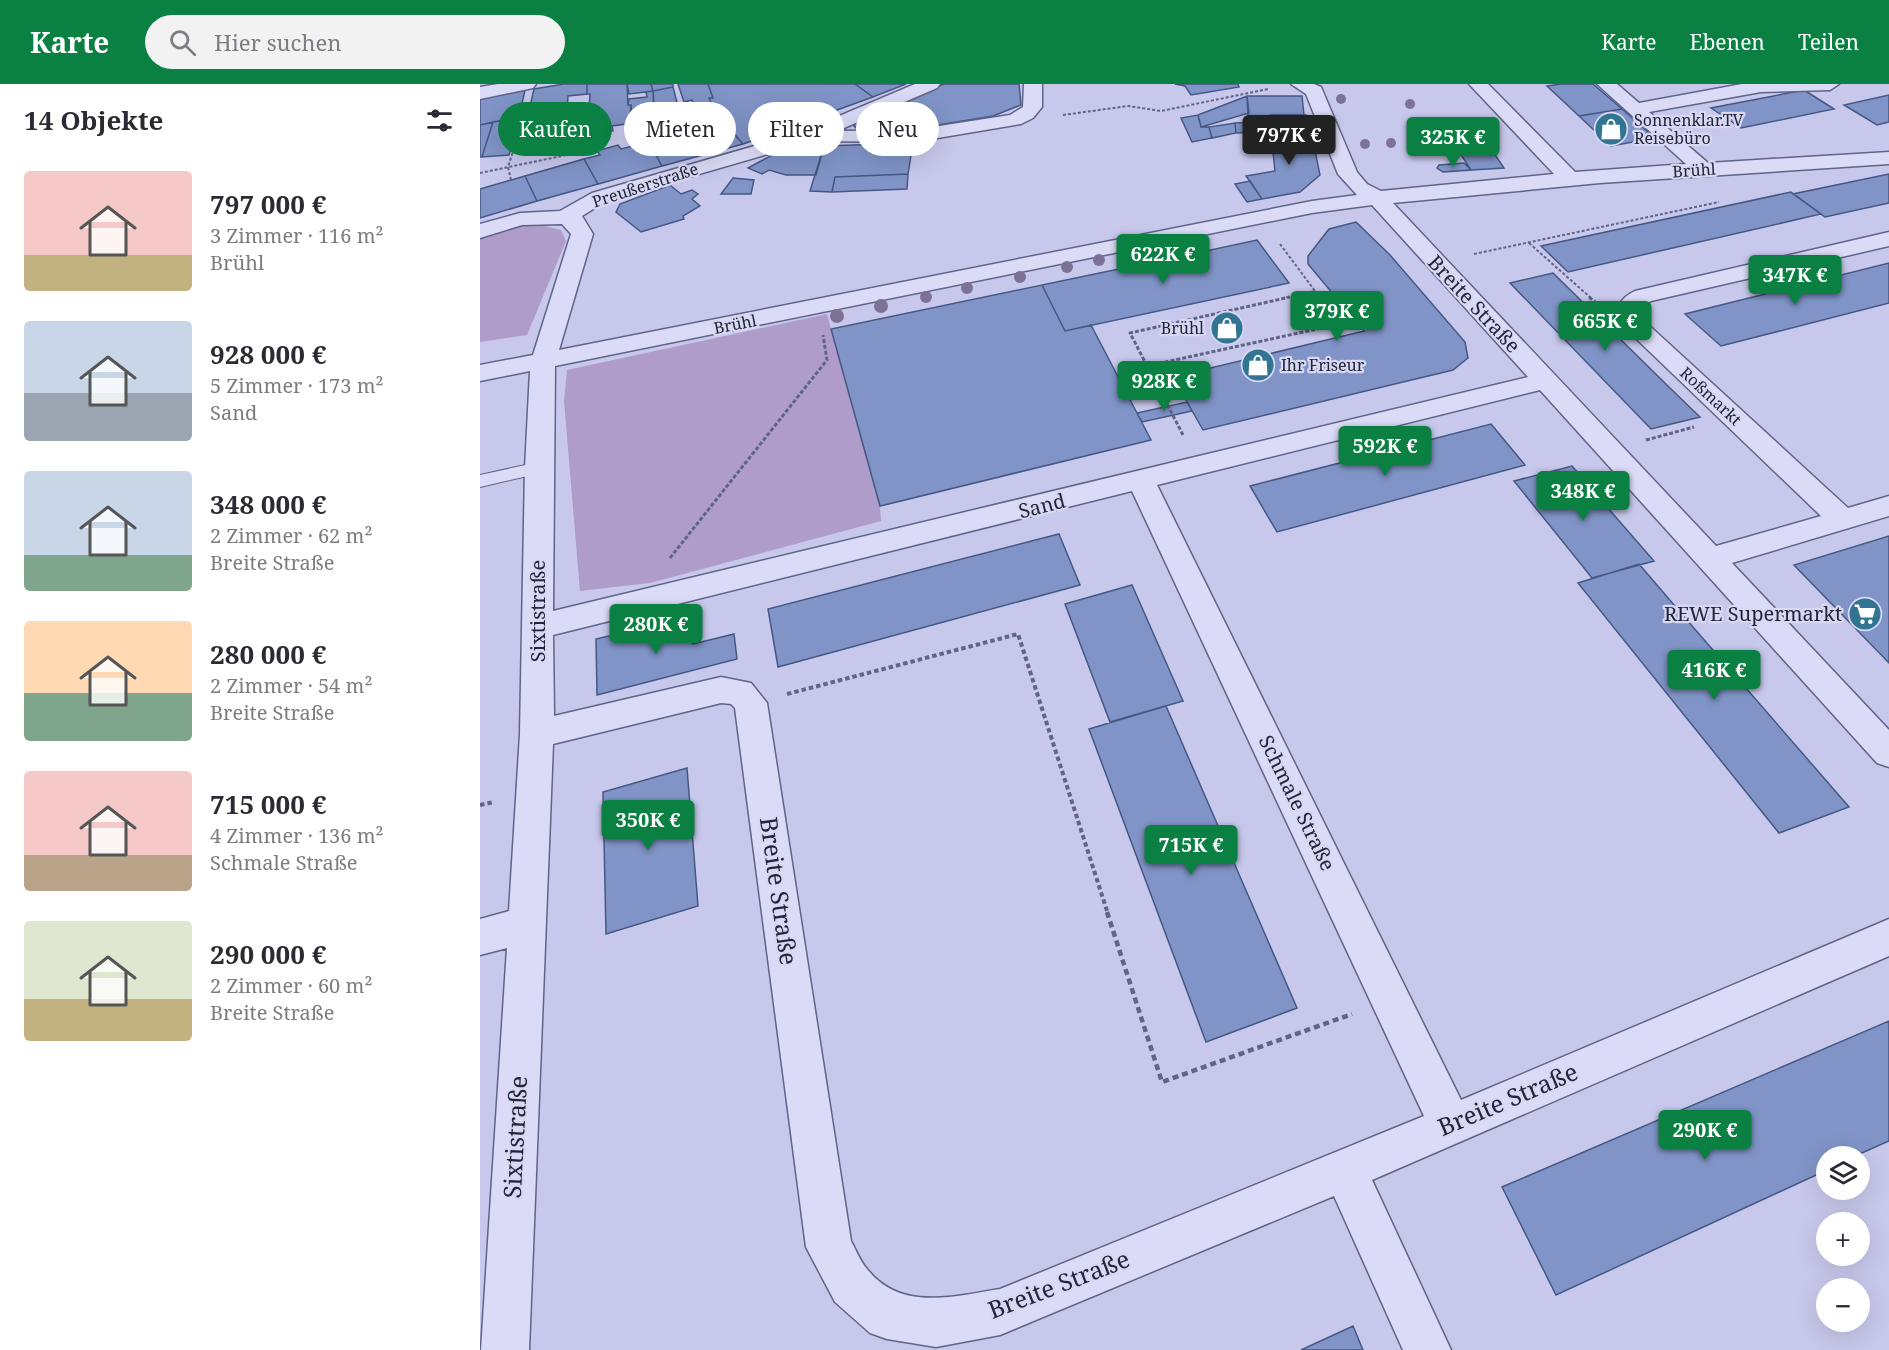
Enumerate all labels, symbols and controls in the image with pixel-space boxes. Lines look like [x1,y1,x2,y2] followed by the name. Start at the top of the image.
[145,15,565,69] search box
[30,23,109,61] text: Karte
[166,26,199,59] icon: search
[214,27,341,57] text: Hier suchen
[1601,28,1656,56] text: Karte
[1689,28,1765,56] text: Ebenen
[1798,28,1859,56] text: Teilen
[24,102,163,138] text: 14 Objekte
[498,102,612,156] chip: Kaufen
[624,102,736,156] chip: Mieten
[748,102,844,156] chip: Filter
[856,102,939,156] chip: Neu
[423,104,456,137] icon: filters
[1634,109,1744,149] place label: Sonnenklar.TV Reisebüro
[1593,111,1629,147] shop icon: Sonnenklar.TV Reisebüro
[1240,115,1338,166] pin: 797K €
[1404,117,1502,168] pin: 325K €
[1257,121,1321,148] text: 797K €
[1421,123,1485,150] text: 325K €
[589,157,701,213] street label: Preußerstraße
[1672,158,1716,182] street label: Brühl
[210,186,326,222] text: 797 000 €
[72,195,144,267] icon: home
[210,222,384,249] text: 3 Zimmer · 116 m²
[1114,234,1212,285] pin: 622K €
[1131,240,1195,267] text: 622K €
[210,249,264,276] text: Brühl
[1422,249,1527,358] street label: Breite Straße
[1746,255,1844,306] pin: 347K €
[1763,261,1827,288] text: 347K €
[1288,291,1386,342] pin: 379K €
[1305,297,1369,324] text: 379K €
[1556,301,1654,352] pin: 665K €
[1573,307,1637,334] text: 665K €
[712,309,758,339] street label: Brühl
[1209,310,1245,346] shop icon: Brühl
[1161,317,1204,339] place label: Brühl
[210,336,326,372] text: 928 000 €
[72,345,144,417] icon: home
[1240,347,1276,383] shop icon: Ihr Friseur
[1281,354,1365,376] place label: Ihr Friseur
[1115,361,1213,412] pin: 928K €
[1675,362,1747,430] street label: Roßmarkt
[1132,367,1196,394] text: 928K €
[210,372,384,399] text: 5 Zimmer · 173 m²
[210,399,257,426] text: Sand
[1336,426,1434,477] pin: 592K €
[1353,432,1417,459] text: 592K €
[1534,471,1632,522] pin: 348K €
[1551,477,1615,504] text: 348K €
[210,486,326,522] text: 348 000 €
[1016,487,1068,524] street label: Sand
[72,495,144,567] icon: home
[210,522,372,549] text: 2 Zimmer · 62 m²
[210,549,334,576] text: Breite Straße
[524,560,551,662] street label: Sixtistraße
[1847,596,1883,632] supermarket icon: REWE Supermarkt
[1664,600,1842,627] place label: REWE Supermarkt
[607,604,705,655] pin: 280K €
[624,610,688,637] text: 280K €
[210,636,326,672] text: 280 000 €
[72,645,144,717] icon: home
[1665,650,1763,701] pin: 416K €
[1682,656,1746,683] text: 416K €
[210,672,372,699] text: 2 Zimmer · 54 m²
[210,699,334,726] text: Breite Straße
[1253,731,1342,875] street label: Schmale Straße
[210,786,326,822] text: 715 000 €
[72,795,144,867] icon: home
[599,800,697,851] pin: 350K €
[616,806,680,833] text: 350K €
[753,815,806,967] street label: Breite Straße
[210,822,384,849] text: 4 Zimmer · 136 m²
[1142,825,1240,876] pin: 715K €
[1159,831,1223,858] text: 715K €
[210,849,358,876] text: Schmale Straße
[210,936,326,972] text: 290 000 €
[72,945,144,1017] icon: home
[210,972,372,999] text: 2 Zimmer · 60 m²
[210,999,334,1026] text: Breite Straße
[1432,1054,1583,1143] street label: Breite Straße
[495,1075,534,1199] street label: Sixtistraße
[1656,1110,1754,1161] pin: 290K €
[1673,1116,1737,1143] text: 290K €
[1816,1146,1870,1332] map controls
[1816,1146,1870,1200] button: layers
[1816,1212,1870,1266] button: +
[983,1241,1134,1326] street label: Breite Straße
[1816,1278,1870,1332] button: −

